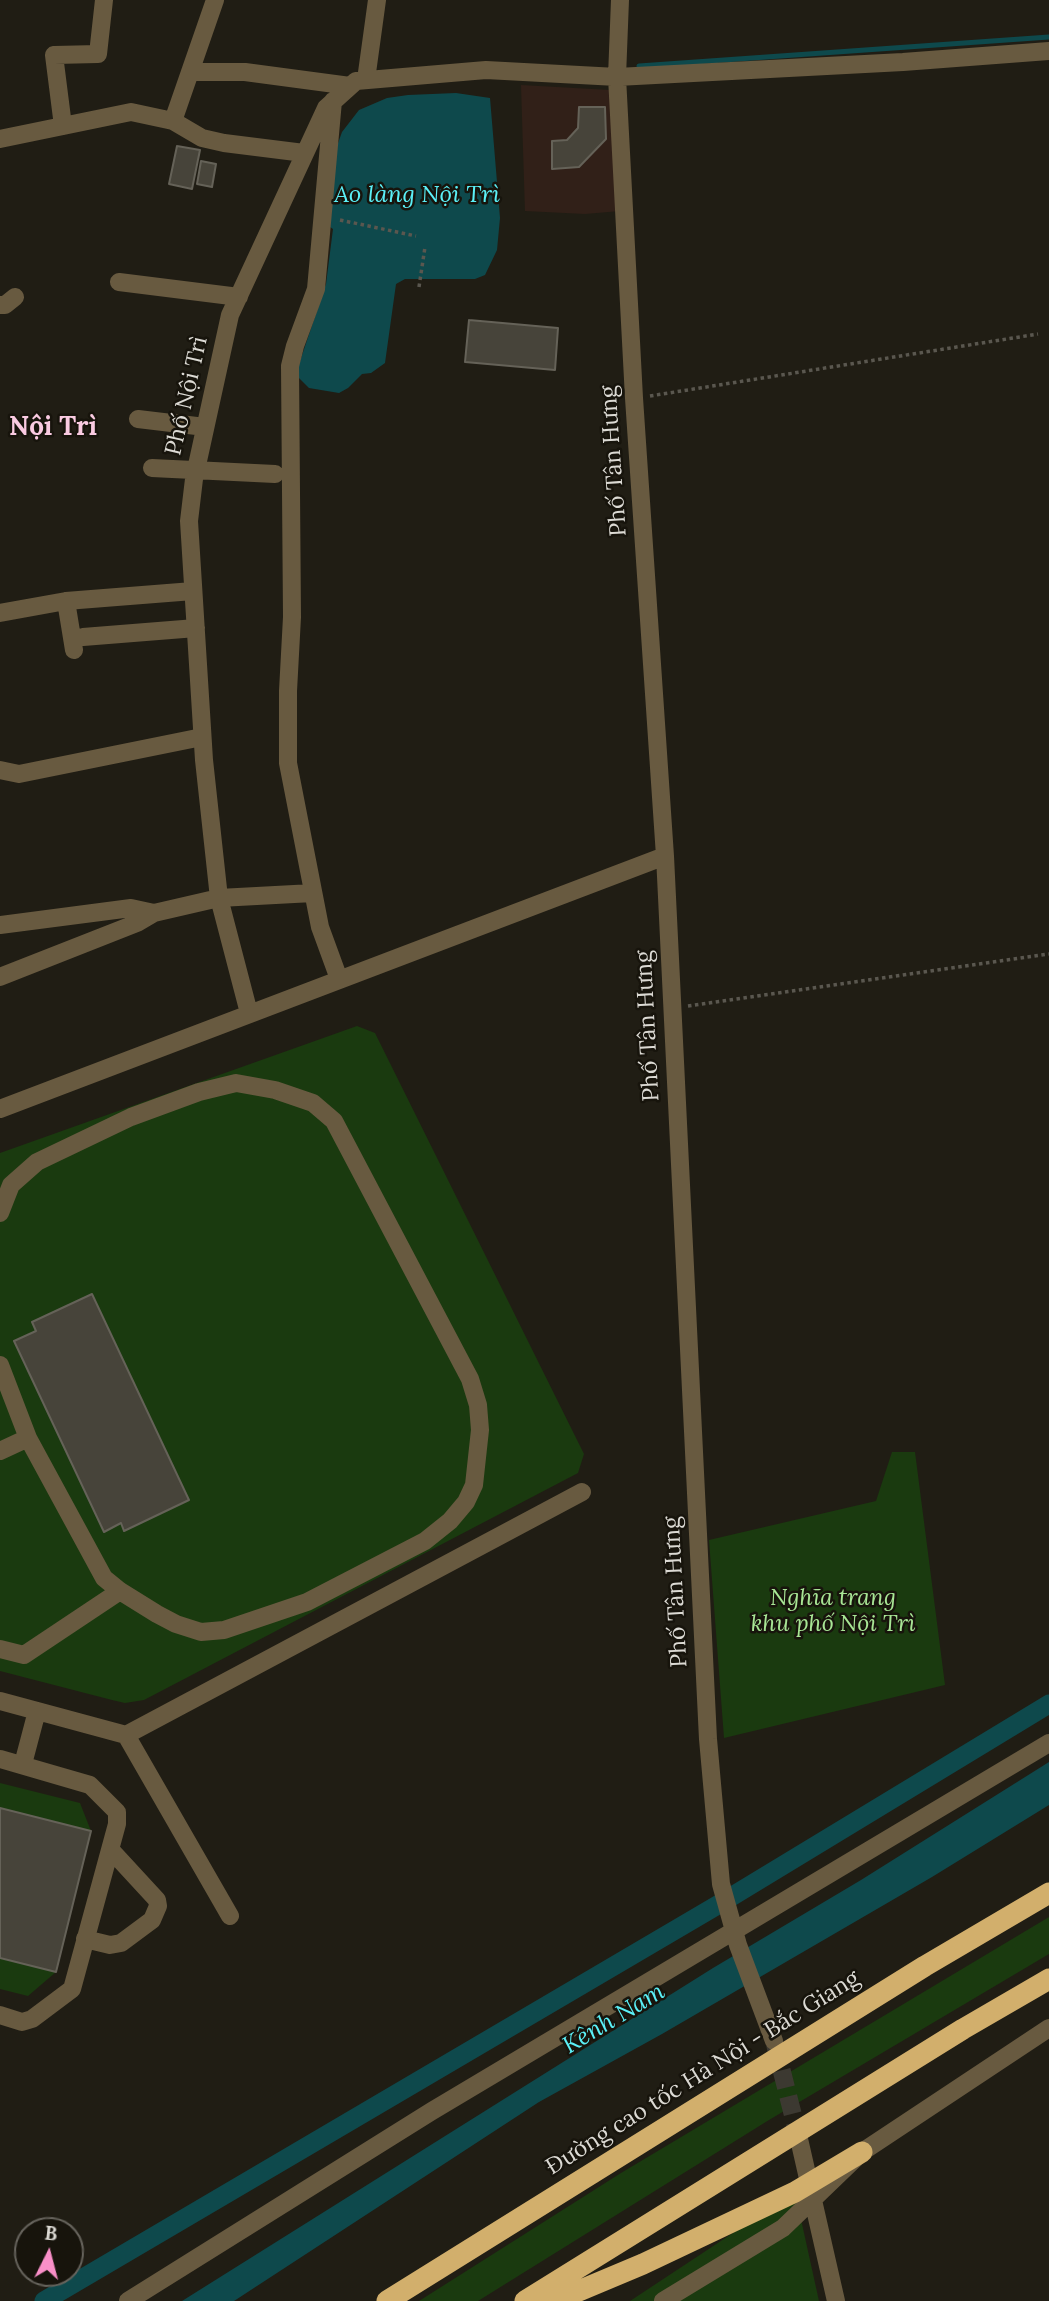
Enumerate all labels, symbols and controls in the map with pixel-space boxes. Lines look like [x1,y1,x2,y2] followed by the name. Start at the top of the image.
[334,181,500,209] water label: Ao làng Nội Trì
[160,334,214,458] street label: Phố Nội Trì
[595,384,633,538] street label: Phố Tân Hưng
[9,412,97,444] district label: Nội Trì
[630,950,666,1102] street label: Phố Tân Hưng
[658,1516,694,1668] street label: Phố Tân Hưng
[751,1584,915,1638] park label: Nghĩa trang khu phố Nội Trì
[541,1965,865,2181] street label: Đường cao tốc Hà Nội - Bắc Giang
[558,1977,670,2061] water label: Kênh Nam
[14,2217,84,2287] north arrow
[43,2221,58,2246] text: B

